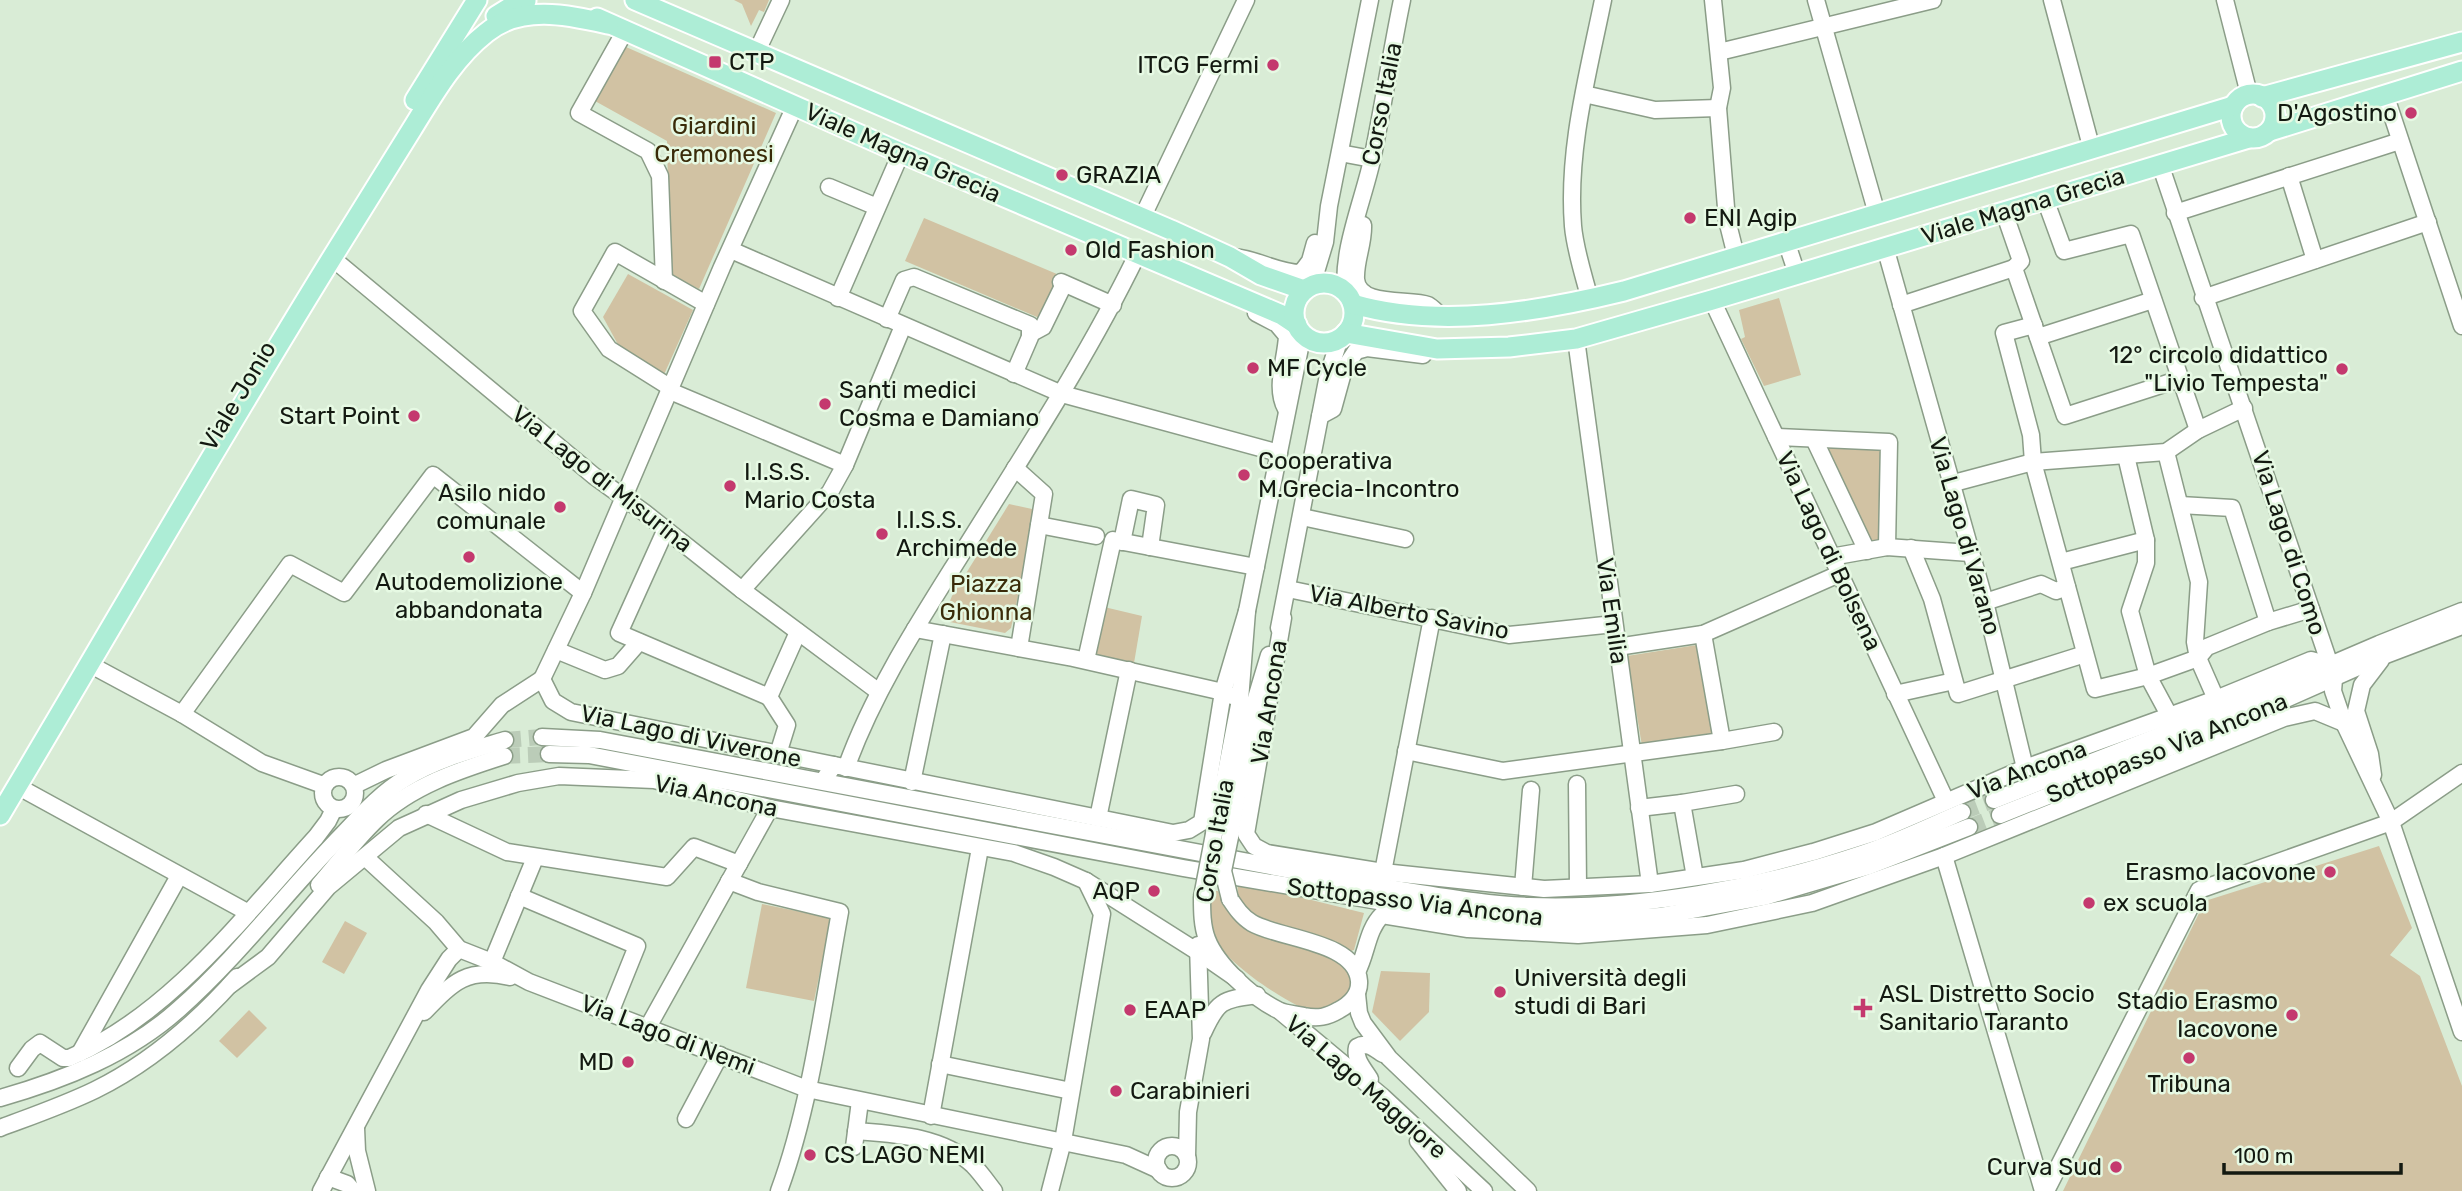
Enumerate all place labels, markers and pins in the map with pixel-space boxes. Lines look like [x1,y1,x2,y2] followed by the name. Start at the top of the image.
[729,48,774,76] place label: CTP
[1137,51,1259,79] place label: ITCG Fermi
[707,54,723,70] marker: CTP
[1265,57,1281,73] marker: ITCG Fermi
[2277,99,2397,127] place label: D'Agostino
[2403,105,2419,121] marker: D'Agostino
[1076,161,1161,189] place label: GRAZIA
[1054,167,1070,183] marker: GRAZIA
[1704,204,1797,232] place label: ENI Agip
[1682,210,1698,226] marker: ENI Agip
[1085,236,1215,264] place label: Old Fashion
[1063,242,1079,258] marker: Old Fashion
[2109,341,2328,397] place label: 12° circolo didattico "Livio Tempesta"
[1267,354,1367,382] place label: MF Cycle
[1245,360,1261,376] marker: MF Cycle
[2334,361,2350,377] marker: 12° circolo didattico "Livio Tempesta"
[839,376,1039,432] place label: Santi medici Cosma e Damiano
[817,396,833,412] marker: Santi medici Cosma e Damiano
[279,402,400,430] place label: Start Point
[406,408,422,424] marker: Start Point
[1258,447,1460,503] place label: Cooperativa M.Grecia-Incontro
[744,458,876,514] place label: I.I.S.S. Mario Costa
[1236,467,1252,483] marker: Cooperativa M.Grecia-Incontro
[722,478,738,494] marker: I.I.S.S. Mario Costa
[436,479,546,535] place label: Asilo nido comunale
[552,499,568,515] marker: Asilo nido comunale
[896,506,1017,562] place label: I.I.S.S. Archimede
[874,526,890,542] marker: I.I.S.S. Archimede
[461,549,477,565] marker: Autodemolizione abbandonata
[375,568,563,624] place label: Autodemolizione abbandonata
[2125,858,2316,886] place label: Erasmo Iacovone
[2322,864,2338,880] marker: Erasmo Iacovone
[1093,877,1140,905] place label: AQP
[1146,883,1162,899] marker: AQP
[2103,889,2208,917] place label: ex scuola
[2081,895,2097,911] marker: ex scuola
[1514,964,1687,1020] place label: Università degli studi di Bari
[1879,980,2095,1036] place label: ASL Distretto Socio Sanitario Taranto
[1492,984,1508,1000] marker: Università degli studi di Bari
[2117,987,2278,1043] place label: Stadio Erasmo Iacovone
[1144,996,1206,1024] place label: EAAP
[1853,998,1873,1018] marker: ASL Distretto Socio Sanitario Taranto
[1122,1002,1138,1018] marker: EAAP
[2284,1007,2300,1023] marker: Stadio Erasmo Iacovone
[578,1048,614,1076] place label: MD
[2181,1050,2197,1066] marker: Tribuna
[620,1054,636,1070] marker: MD
[2147,1070,2231,1098] place label: Tribuna
[1130,1077,1250,1105] place label: Carabinieri
[1108,1083,1124,1099] marker: Carabinieri
[824,1141,985,1169] place label: CS LAGO NEMI
[802,1147,818,1163] marker: CS LAGO NEMI
[1987,1153,2102,1181] place label: Curva Sud
[2108,1159,2124,1175] marker: Curva Sud

